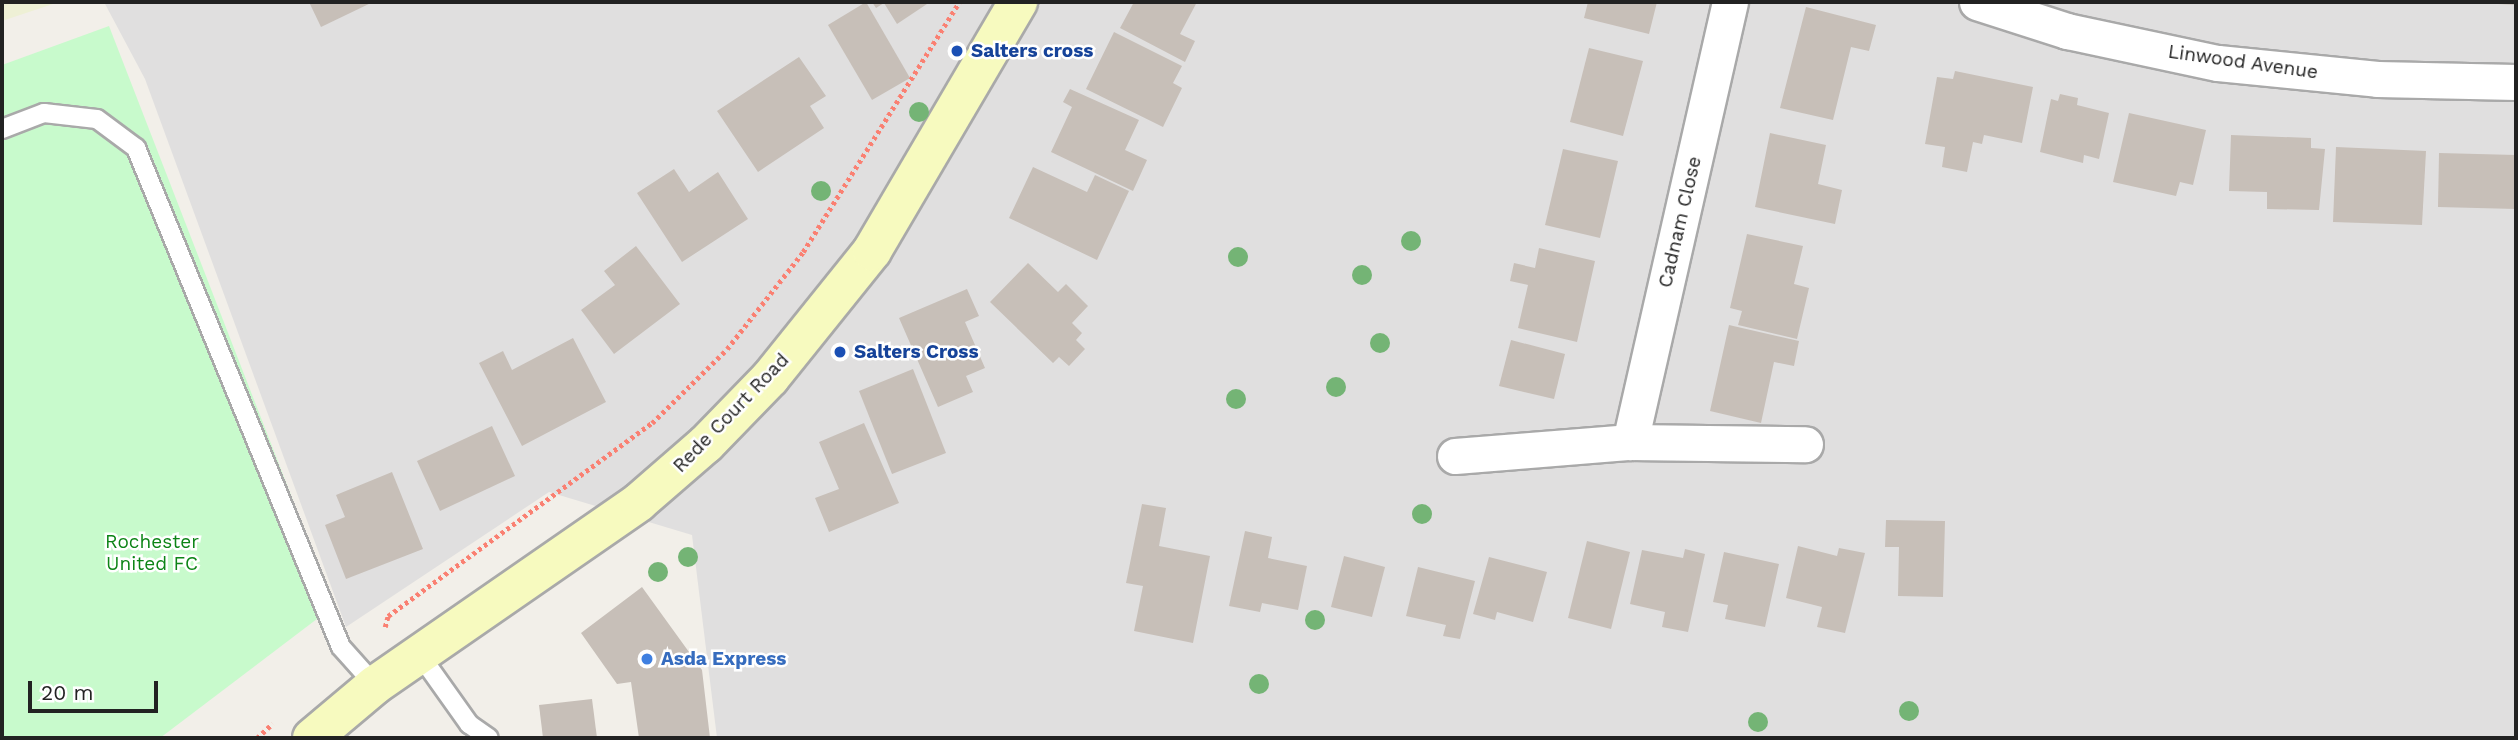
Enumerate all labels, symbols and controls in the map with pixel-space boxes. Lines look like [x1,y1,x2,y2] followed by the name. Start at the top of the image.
[971,40,1093,62] place label: Salters cross
[2166,40,2320,84] street label: Linwood Avenue
[949,43,965,59] marker: Salters cross
[1654,154,1706,290] street label: Cadnam Close
[854,341,979,363] place label: Salters Cross
[832,344,848,360] marker: Salters Cross
[668,349,794,477] street label: Rede Court Road
[105,531,199,575] park label: Rochester United FC
[661,648,787,670] place label: Asda Express
[639,651,655,667] marker: Asda Express
[32,666,161,710] scale bar
[41,680,93,705] text: 20 m

